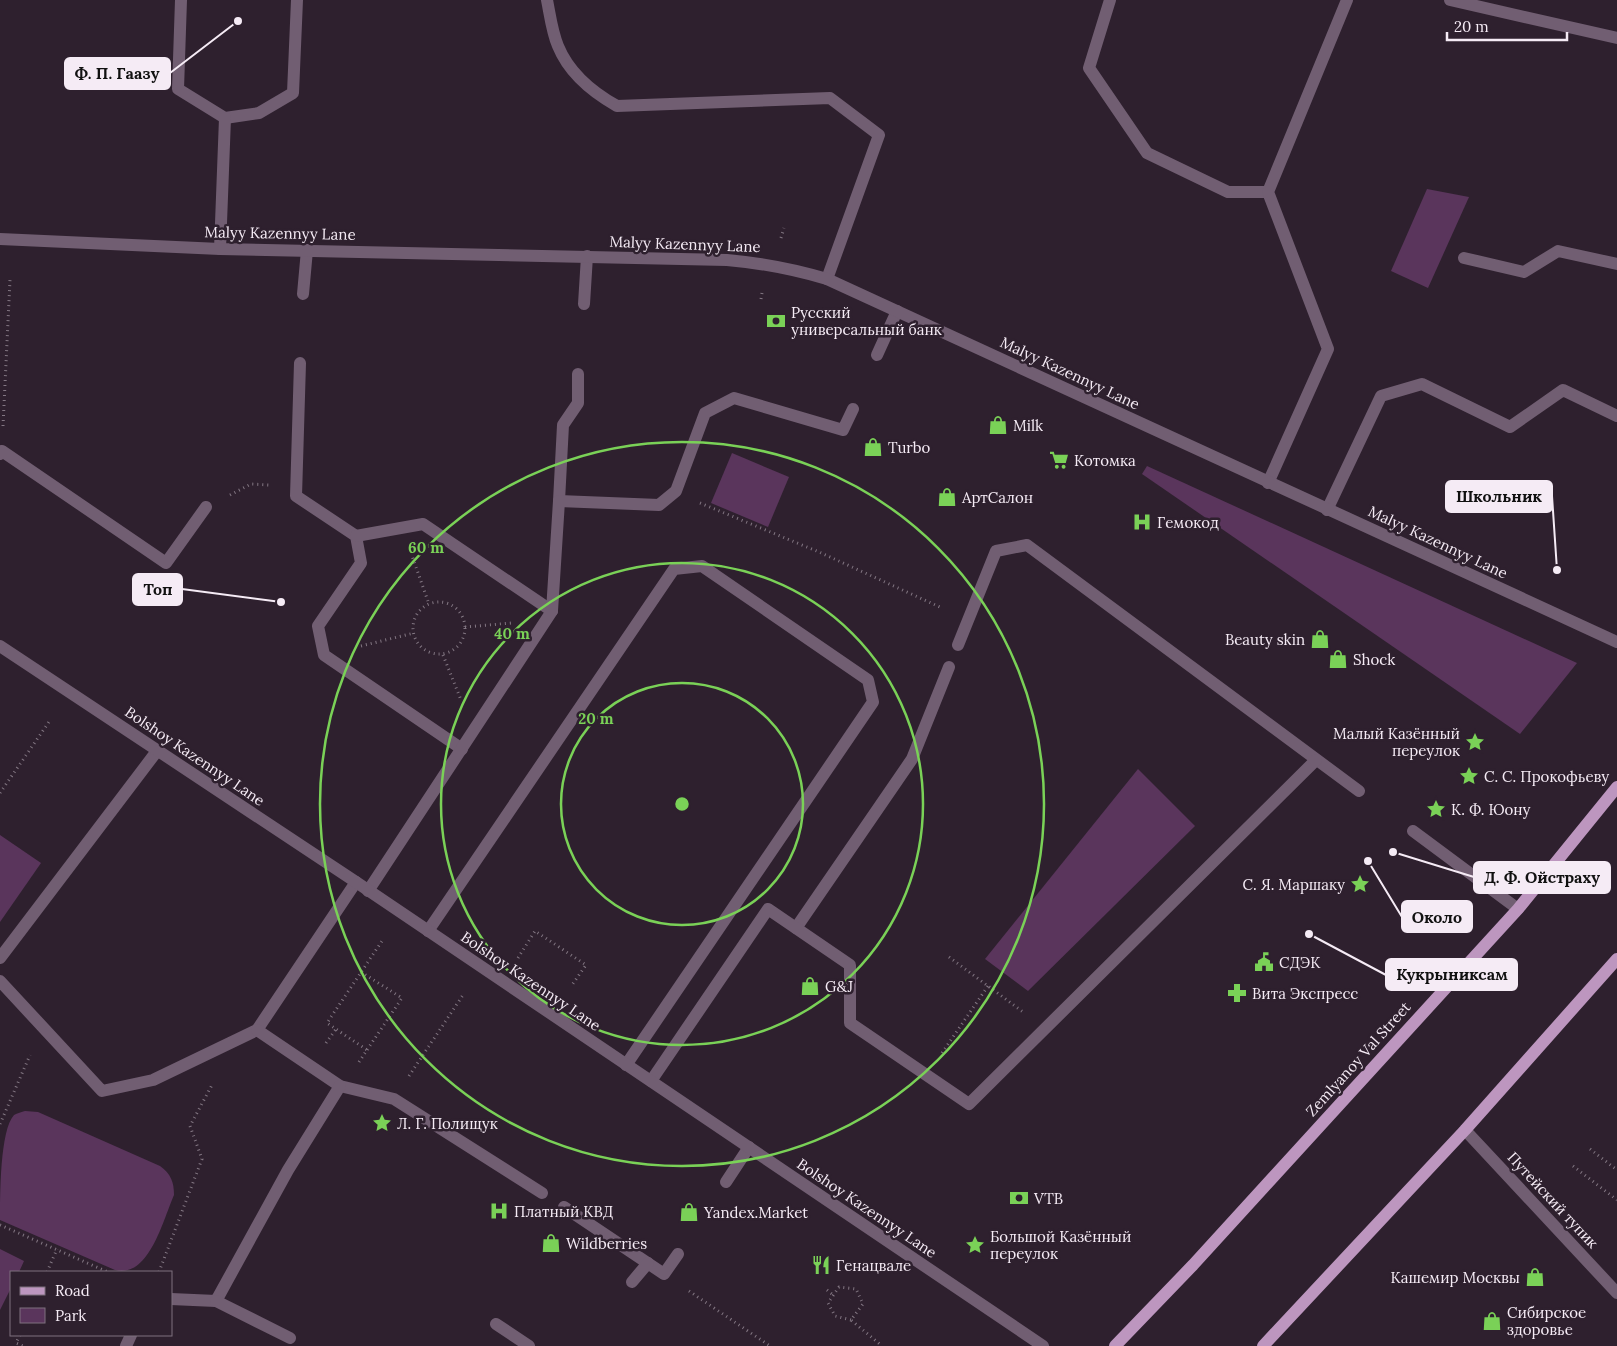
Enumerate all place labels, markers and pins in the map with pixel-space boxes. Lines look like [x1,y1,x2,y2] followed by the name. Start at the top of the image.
[65,58,170,89] callout: Ф. П. Гаазу
[791,303,942,339] place label: Русский универсальный банк
[765,310,787,332] bank icon: Русский универсальный банк
[987,414,1009,436] shop icon: Milk
[1013,416,1043,435] place label: Milk
[862,436,884,458] shop icon: Turbo
[888,438,930,457] place label: Turbo
[1048,449,1070,471] supermarket icon: Котомка
[1074,451,1136,470] place label: Котомка
[1446,481,1552,512] callout: Школьник
[936,486,958,508] shop icon: АртСалон
[961,488,1033,507] place label: АртСалон
[1131,511,1153,533] hospital icon: Гемокод
[1157,513,1219,532] place label: Гемокод
[133,574,182,605] callout: Топ
[1309,628,1331,650] shop icon: Beauty skin
[1225,630,1305,649] place label: Beauty skin
[1327,648,1349,670] shop icon: Shock
[1353,650,1395,669] place label: Shock
[1333,724,1460,760] place label: Малый Казённый переулок
[1464,731,1486,753] place icon: Малый Казённый переулок
[1458,765,1480,787] place icon: С. С. Прокофьеву
[1484,767,1609,786] place label: С. С. Прокофьеву
[673,795,691,813] centre of rings
[1425,798,1447,820] place icon: К. Ф. Юону
[1451,800,1531,819] place label: К. Ф. Юону
[1474,862,1610,893] callout: Д. Ф. Ойстраху
[1349,873,1371,895] place icon: С. Я. Маршаку
[1243,875,1345,894] place label: С. Я. Маршаку
[1402,901,1472,932] callout: Около
[1253,951,1275,973] public building icon: СДЭК
[1279,953,1321,972] place label: СДЭК
[1386,959,1517,990] callout: Кукрыниксам
[799,975,821,997] shop icon: G&J
[825,977,853,996] place label: G&J
[1226,982,1248,1004] pharmacy icon: Вита Экспресс
[1252,984,1358,1003] place label: Вита Экспресс
[371,1112,393,1134] place icon: Л. Г. Полищук
[397,1114,498,1133] place label: Л. Г. Полищук
[1008,1187,1030,1209] bank icon: VTB
[1033,1189,1063,1208] place label: VTB
[488,1200,510,1222] hospital icon: Платный КВД
[678,1201,700,1223] shop icon: Yandex.Market
[514,1202,613,1221] place label: Платный КВД
[703,1203,808,1222] place label: Yandex.Market
[990,1227,1131,1263] place label: Большой Казённый переулок
[540,1232,562,1254] shop icon: Wildberries
[566,1234,647,1253] place label: Wildberries
[964,1234,986,1256] place icon: Большой Казённый переулок
[810,1254,832,1276] restaurant icon: Генацвале
[836,1256,911,1275] place label: Генацвале
[1524,1266,1546,1288] shop icon: Кашемир Москвы
[1391,1268,1520,1287] place label: Кашемир Москвы
[1507,1303,1586,1339] place label: Сибирское здоровье
[1481,1310,1503,1332] shop icon: Сибирское здоровье

